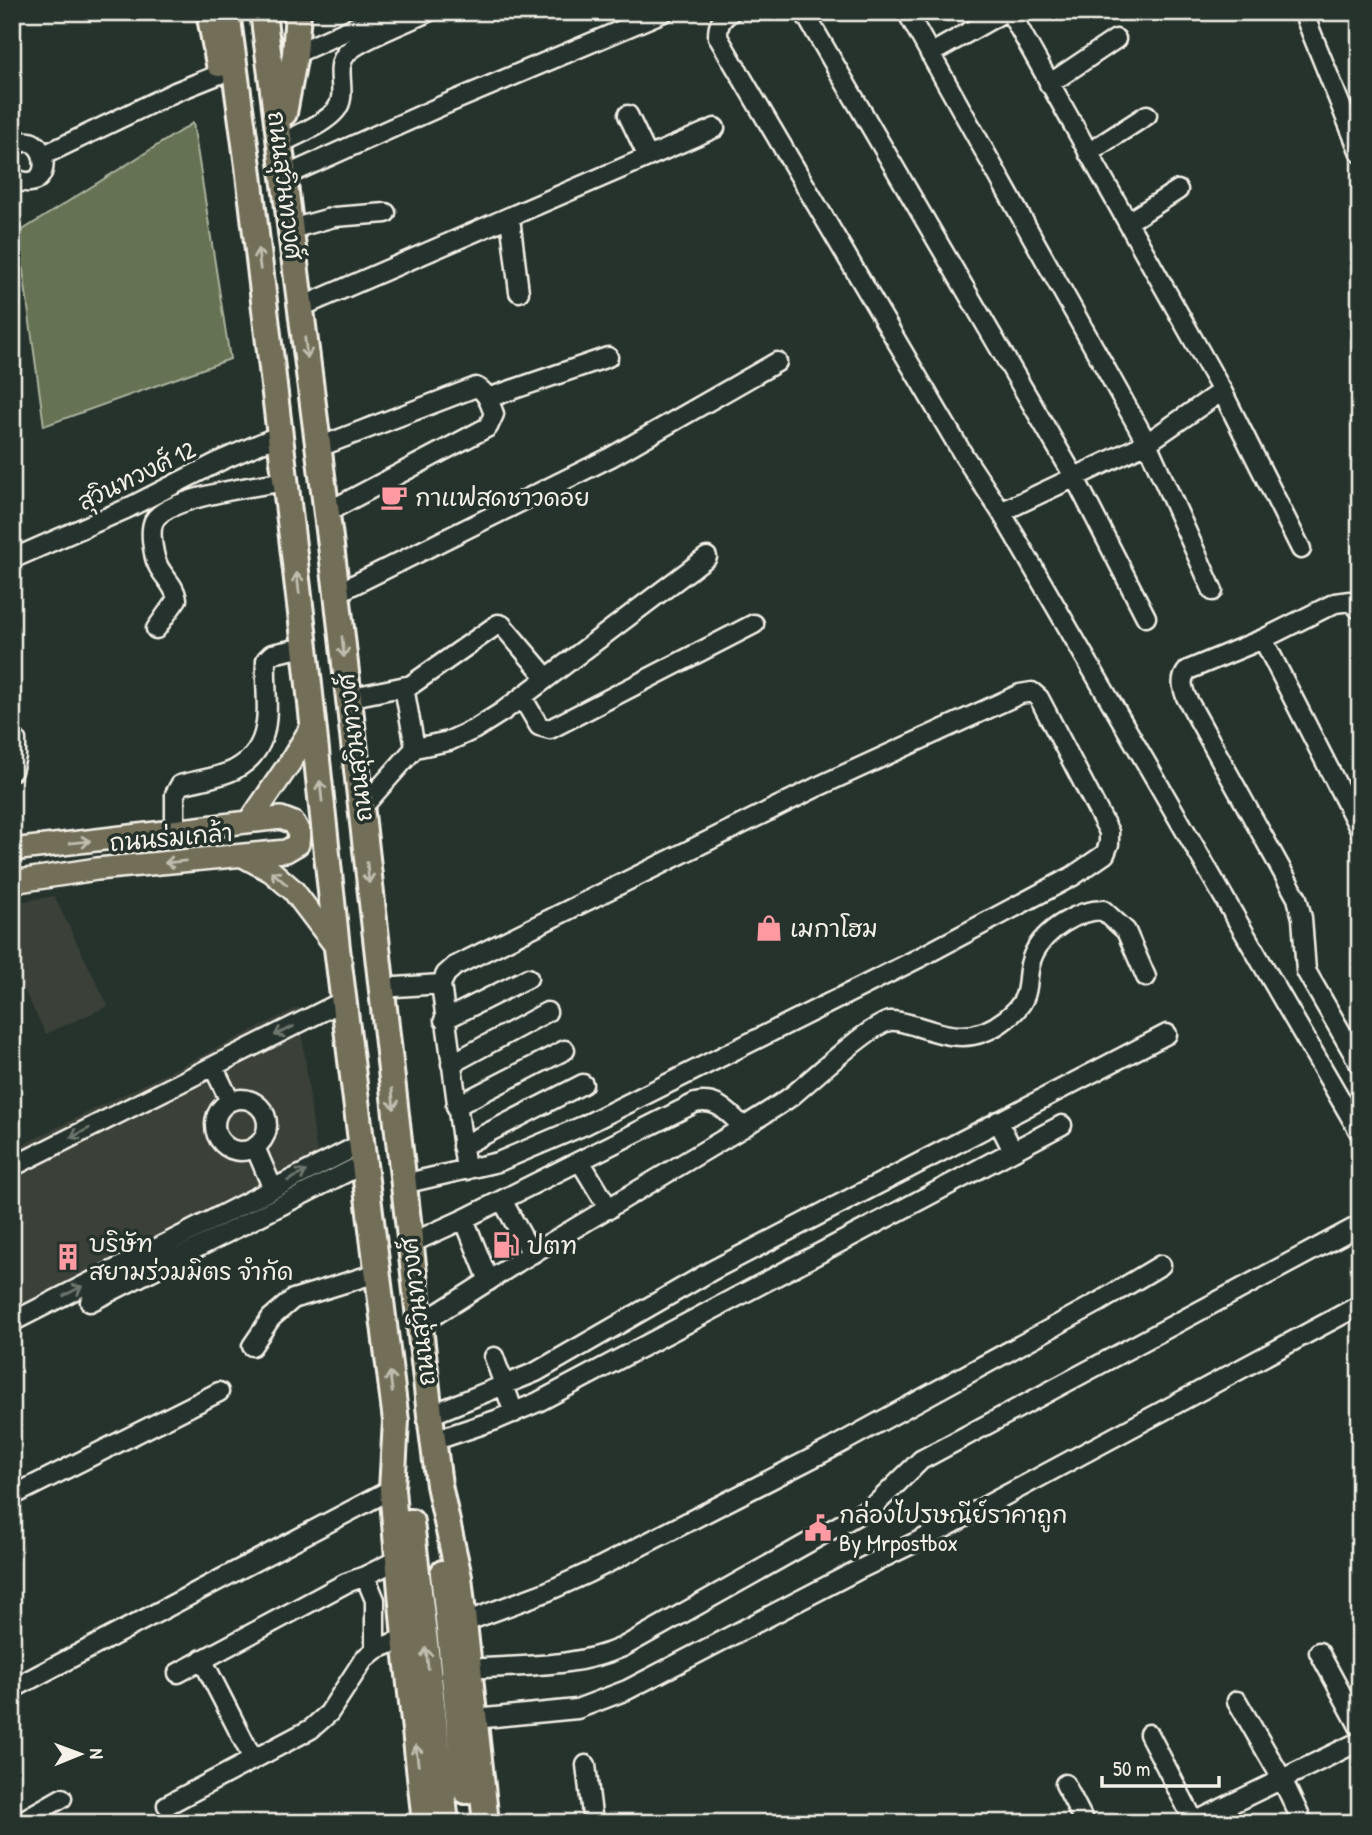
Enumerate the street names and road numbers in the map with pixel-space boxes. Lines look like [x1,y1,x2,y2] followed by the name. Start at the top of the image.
[258,109,311,263] street label: ถนนสุวินทวงศ์
[72,433,201,520] street label: สุวินทวงศ์ 12
[329,670,382,824] street label: ถนนสุวินทวงศ์
[108,816,234,858] street label: ถนนร่มเกล้า
[392,1234,445,1388] street label: ถนนสุวินทวงศ์

